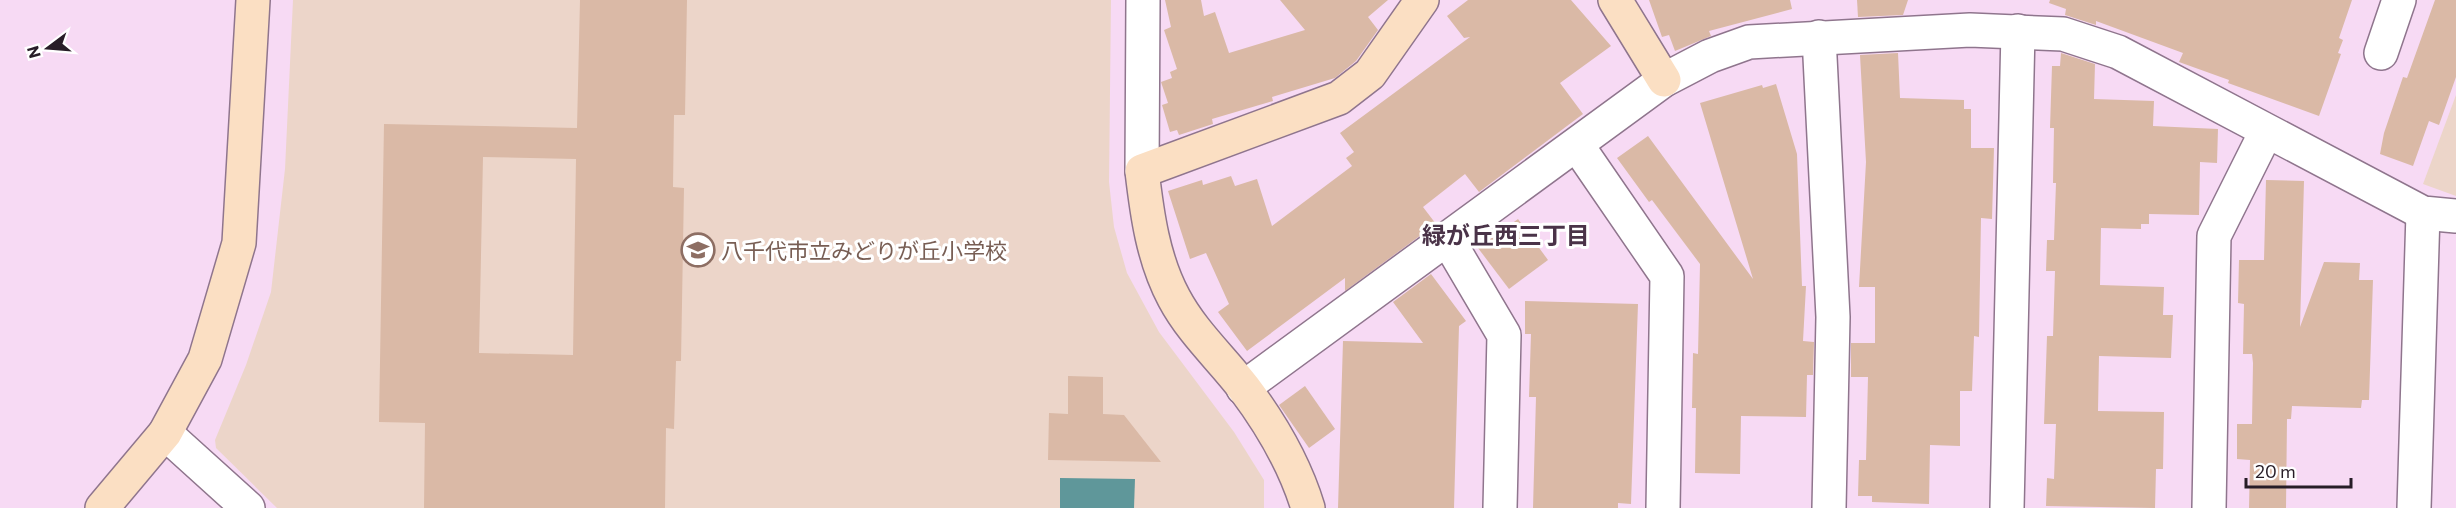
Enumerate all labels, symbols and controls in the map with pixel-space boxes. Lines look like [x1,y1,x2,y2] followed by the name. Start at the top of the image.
[18,18,78,78] north arrow
[22,44,44,61] text: N
[1422,220,1590,249] district label: 緑が丘西三丁目
[680,232,716,268] school or university icon: 八千代市立みどりが丘小学校
[721,237,1007,264] place label: 八千代市立みどりが丘小学校
[2246,451,2351,489] scale bar
[2255,460,2296,482] text: 20 m

